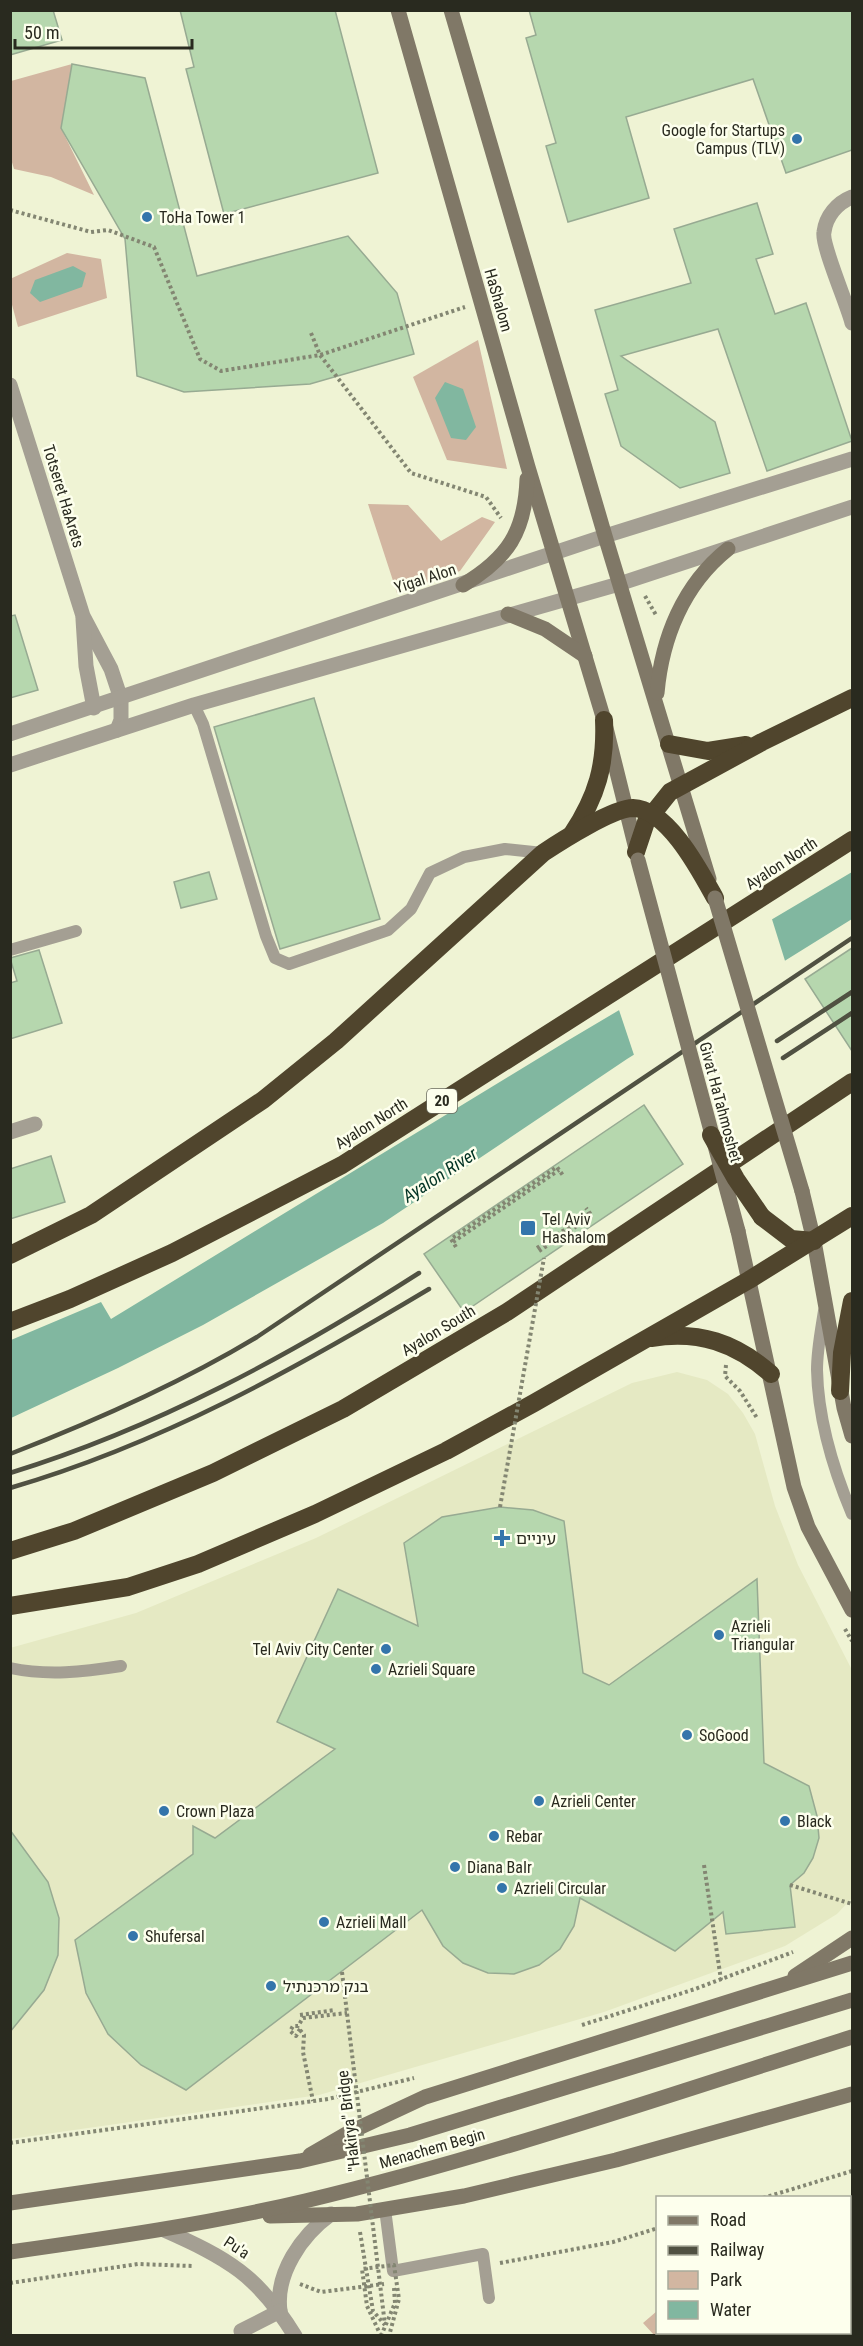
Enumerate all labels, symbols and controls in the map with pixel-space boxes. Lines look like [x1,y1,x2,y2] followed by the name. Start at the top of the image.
[15,12,192,50] scale bar
[24,22,59,43] text: 50 m
[661,121,785,158] place label: Google for Startups Campus (TLV)
[790,132,804,146] marker: Google for Startups Campus (TLV)
[159,208,245,227] place label: ToHa Tower 1
[140,210,154,224] marker: ToHa Tower 1
[480,266,517,334] street label: HaShalom
[39,442,88,550] street label: Totseret HaArets
[392,560,458,597] street label: Yigal Alon
[742,833,821,894] street label: Ayalon North
[695,1040,746,1165] street label: Givat HaTahmoshet
[427,1089,457,1113] road number: 20
[332,1094,411,1153] street label: Ayalon North
[398,1142,481,1207] water label: Ayalon River
[542,1210,606,1247] place label: Tel Aviv Hashalom
[519,1219,537,1237] marker: Tel Aviv Hashalom
[398,1301,479,1360] street label: Ayalon South
[493,1529,511,1547] marker: עיניים
[516,1529,556,1548] place label: עיניים
[731,1617,795,1654] place label: Azrieli Triangular
[712,1628,726,1642] marker: Azrieli Triangular
[252,1640,374,1659] place label: Tel Aviv City Center
[379,1642,393,1656] marker: Tel Aviv City Center
[388,1660,475,1679] place label: Azrieli Square
[369,1662,383,1676] marker: Azrieli Square
[699,1726,749,1745] place label: SoGood
[680,1728,694,1742] marker: SoGood
[551,1792,636,1811] place label: Azrieli Center
[532,1794,546,1808] marker: Azrieli Center
[176,1802,255,1821] place label: Crown Plaza
[157,1804,171,1818] marker: Crown Plaza
[797,1812,832,1831] place label: Black
[778,1814,792,1828] marker: Black
[506,1827,543,1846] place label: Rebar
[487,1829,501,1843] marker: Rebar
[467,1858,532,1877] place label: Diana BaIr
[448,1860,462,1874] marker: Diana BaIr
[514,1879,606,1898] place label: Azrieli Circular
[495,1881,509,1895] marker: Azrieli Circular
[336,1913,407,1932] place label: Azrieli Mall
[317,1915,331,1929] marker: Azrieli Mall
[145,1927,205,1946] place label: Shufersal
[126,1929,140,1943] marker: Shufersal
[283,1977,369,1996] place label: בנק מרכנתיל
[264,1979,278,1993] marker: בנק מרכנתיל
[333,2069,364,2173] street label: "Hakirya" Bridge
[377,2124,487,2173] street label: Menachem Begin
[656,2196,851,2334] legend
[710,2209,746,2230] text: Road
[220,2232,253,2263] street label: Pu'a
[710,2239,765,2260] text: Railway
[710,2269,742,2290] text: Park
[710,2299,752,2320] text: Water

